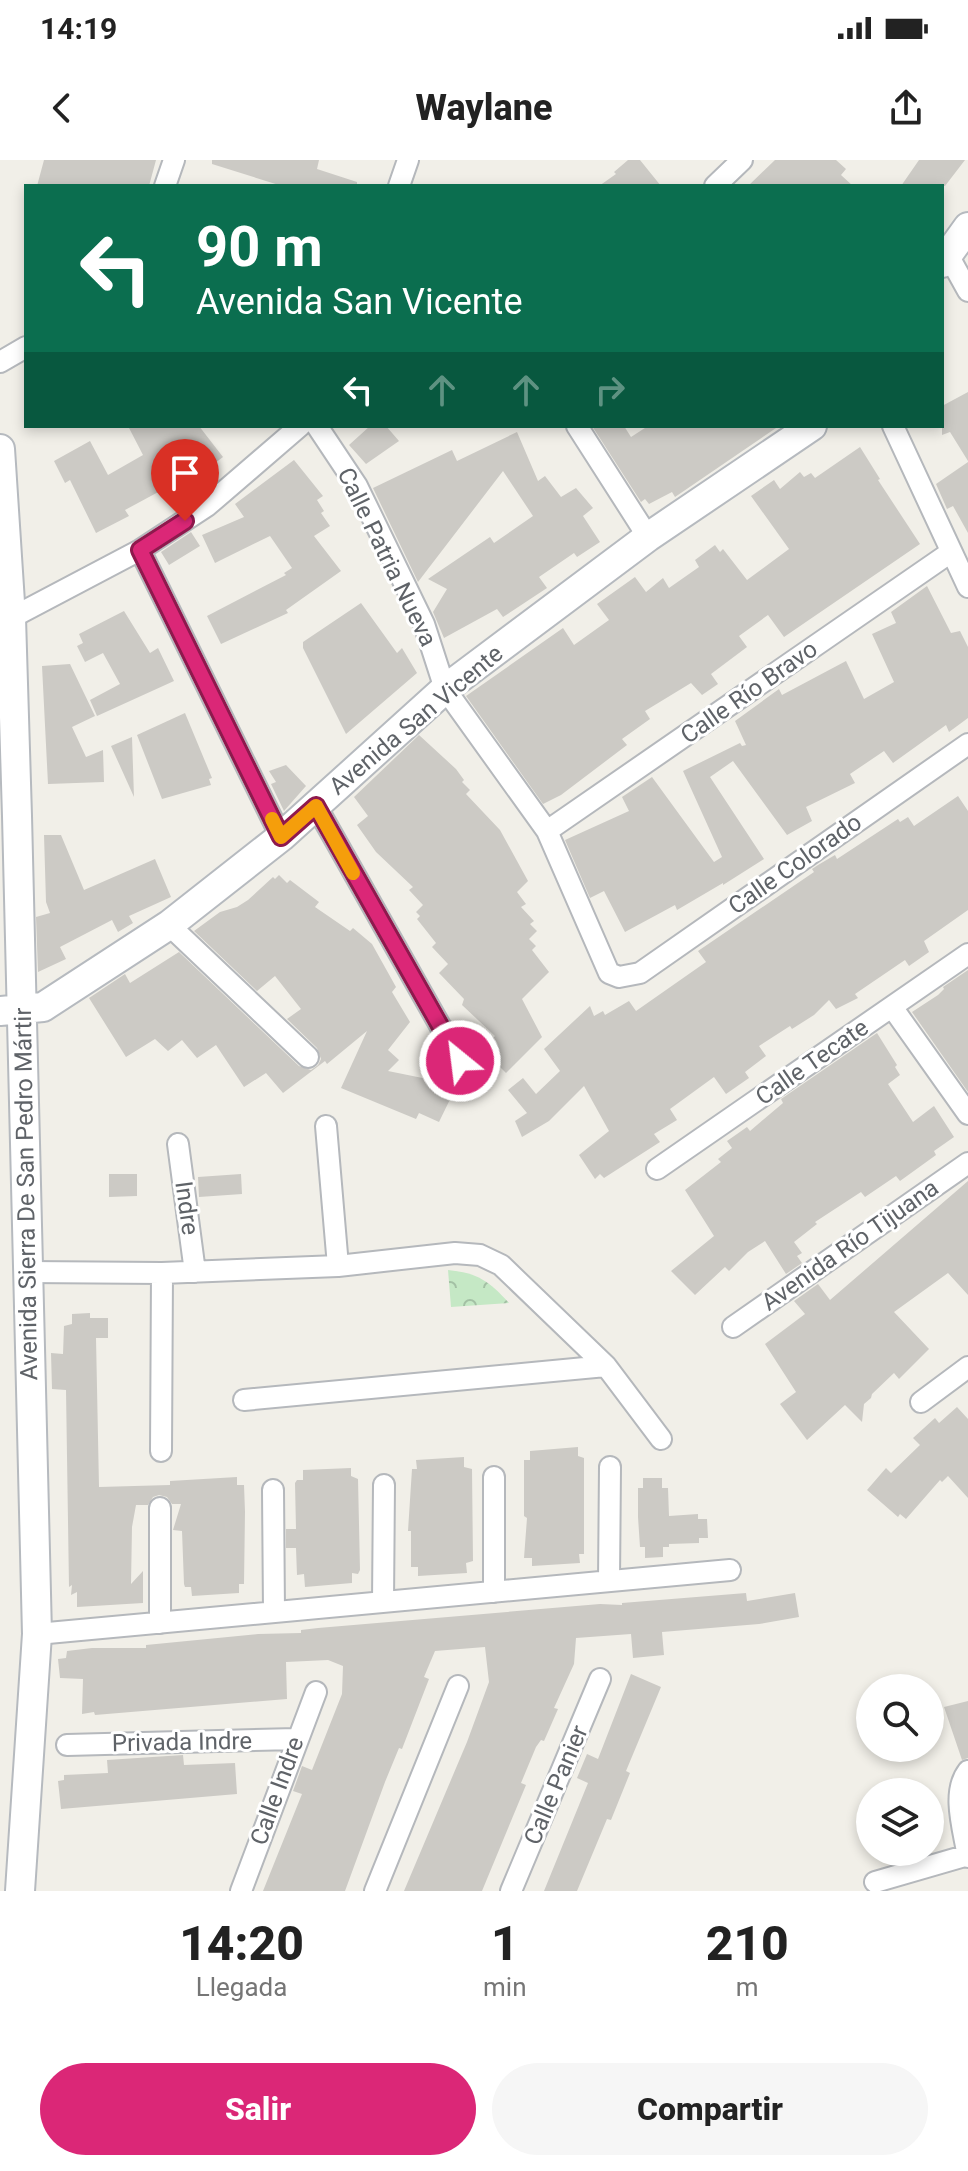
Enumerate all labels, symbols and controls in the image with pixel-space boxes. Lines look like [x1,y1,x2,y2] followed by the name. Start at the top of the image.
[40,11,117,46] text: 14:19
[40,86,84,130] icon: back
[884,86,928,130] icon: share
[416,87,552,129] text: Waylane
[196,214,323,280] text: 90 m
[64,216,168,320] icon: left
[196,281,522,323] text: Avenida San Vicente
[336,368,380,412] icon: left
[420,368,464,412] icon: ahead
[504,368,548,412] icon: ahead
[588,368,632,412] icon: right
[151,439,219,521] pin
[163,451,207,495] icon: arrive
[332,463,442,651] street label: Calle Patria Nueva
[675,635,823,749] street label: Calle Río Bravo
[324,639,508,801] street label: Avenida San Vicente
[723,808,867,920] street label: Calle Colorado
[9,1007,43,1381] street label: Avenida Sierra De San Pedro Mártir
[750,1013,874,1111] street label: Calle Tecate
[418,1019,502,1103] position arrow
[756,1174,944,1316] street label: Avenida Río Tijuana
[169,1179,205,1237] street label: Indre
[856,1674,944,1866] map controls
[856,1674,944,1762] button: search
[518,1721,594,1849] street label: Calle Panier
[112,1727,252,1757] street label: Privada Indre
[245,1733,309,1849] street label: Calle Indre
[856,1778,944,1866] button: layers
[179,1915,304,1972] text: 14:20
[491,1915,519,1972] text: 1
[706,1915,789,1972] text: 210
[196,1972,287,2002] text: Llegada
[483,1972,527,2002] text: min
[736,1972,759,2002] text: m
[40,2063,476,2155] button: Salir
[492,2063,928,2155] button: Compartir

